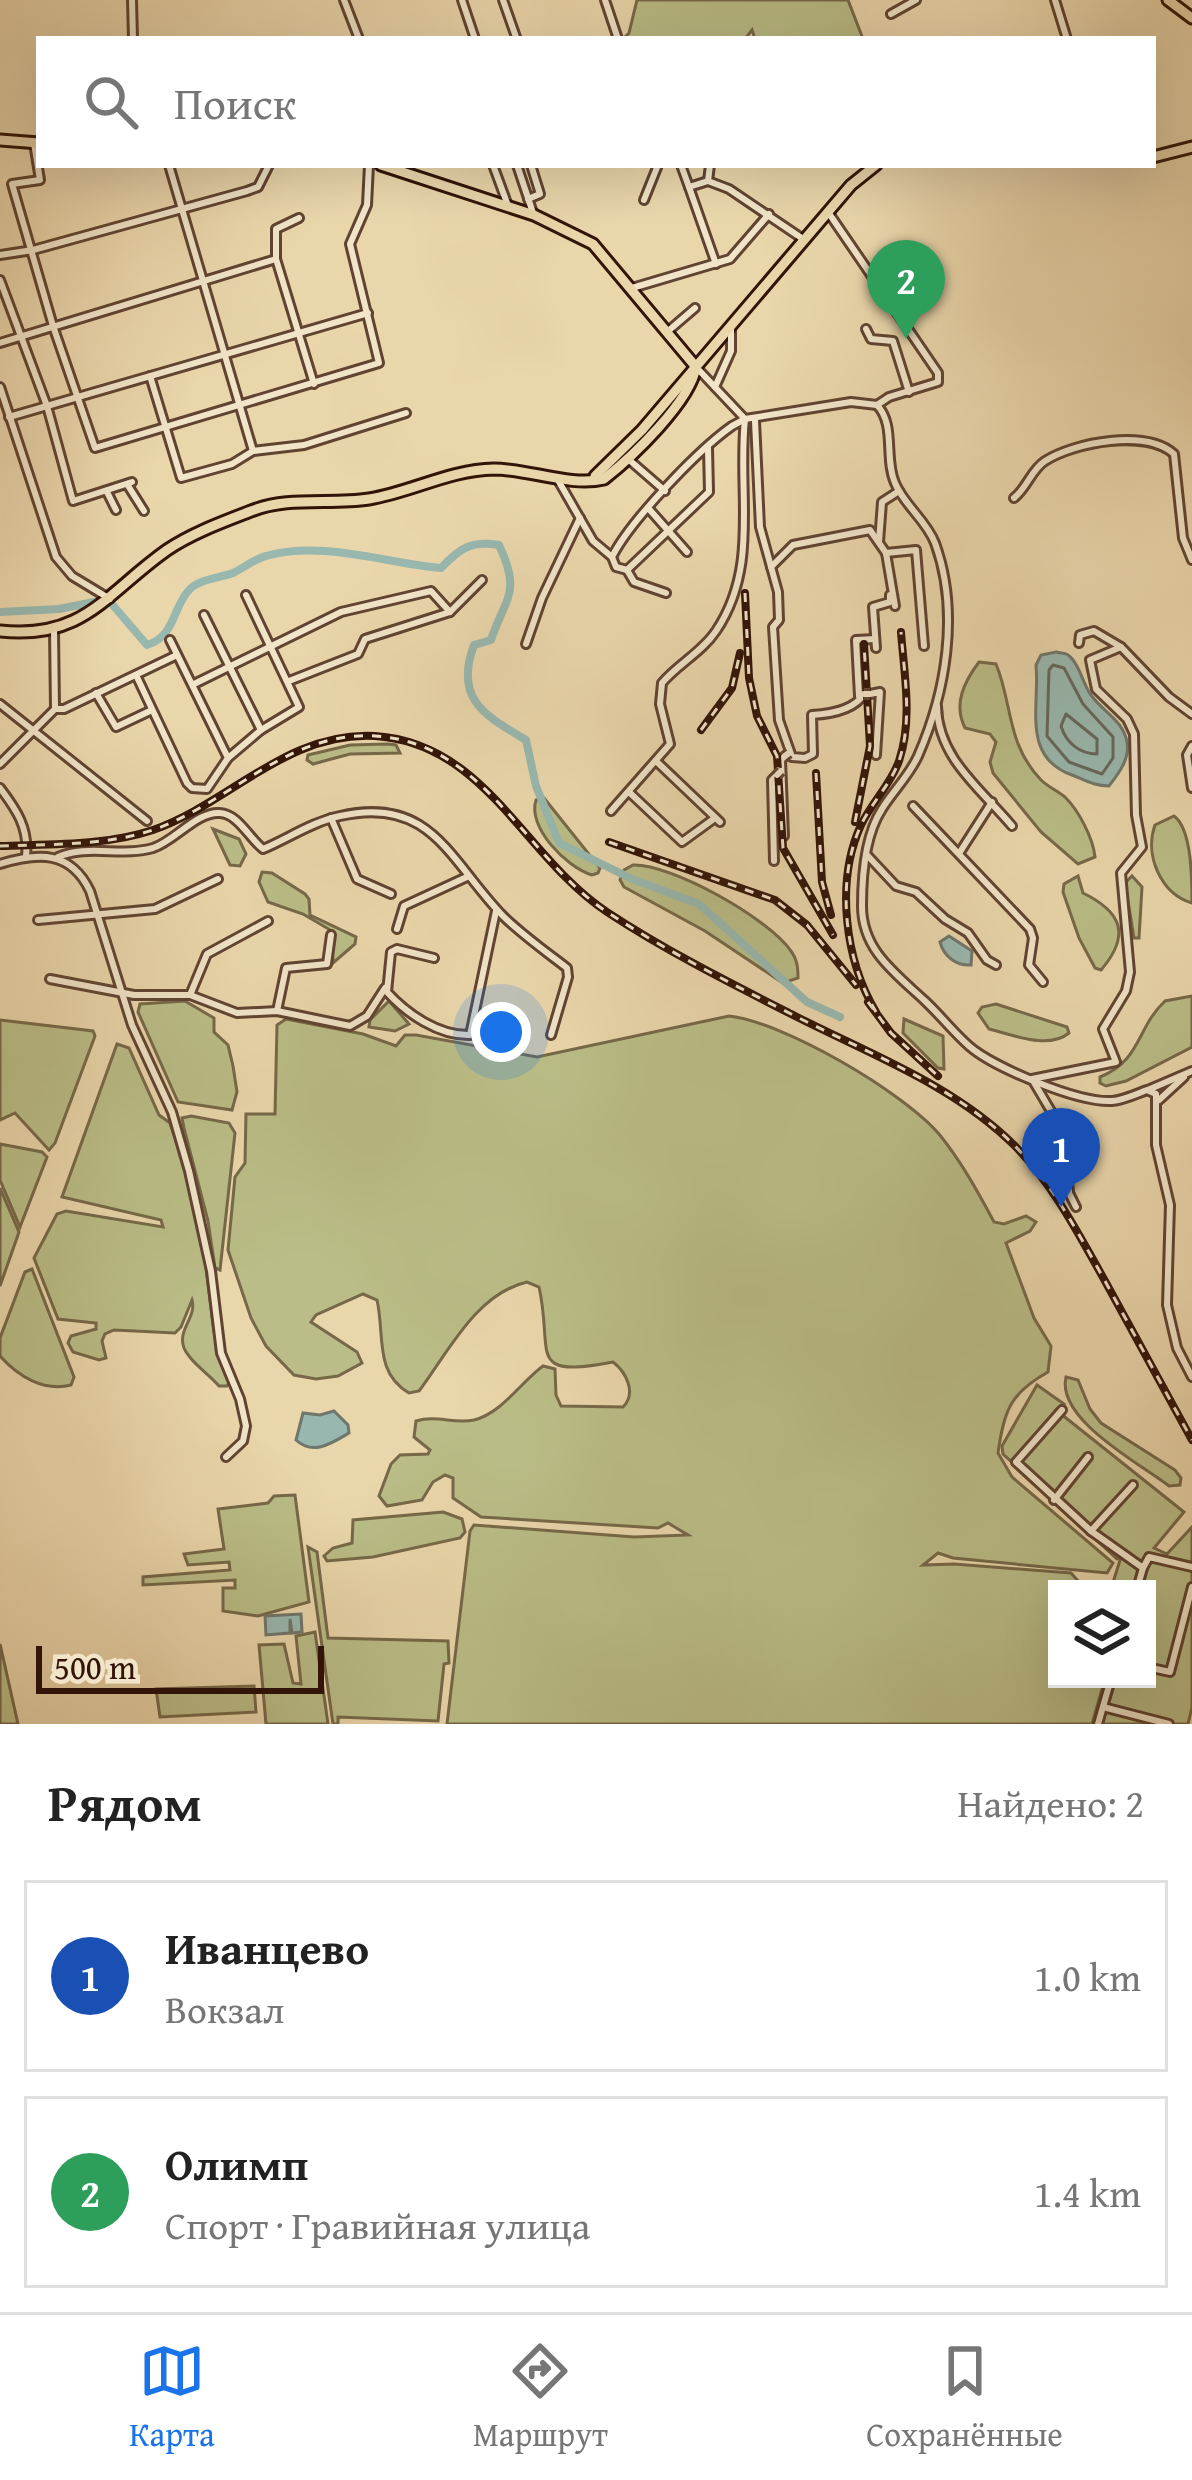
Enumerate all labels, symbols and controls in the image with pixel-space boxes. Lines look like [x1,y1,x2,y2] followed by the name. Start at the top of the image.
[36,36,1156,168] search box
[78,69,144,135] icon: search
[174,70,296,135] text: Поиск
[867,240,945,339] pin: 2
[471,1002,531,1062] your location
[1022,1108,1100,1207] pin: 1
[1048,1580,1156,1688] map controls
[1048,1580,1156,1688] button: layers
[36,1640,324,1693] scale bar
[54,1643,136,1691] text: 500 m
[48,1765,202,1840] text: Рядом
[957,1774,1144,1831] text: Найдено: 2
[165,1915,369,1980] text: Иванцево
[80,1948,100,2005] text: 1
[1034,1948,1141,2005] text: 1.0 km
[165,1980,284,2037] text: Вокзал
[165,2131,309,2196] text: Олимп
[80,2164,100,2221] text: 2
[1034,2164,1141,2221] text: 1.4 km
[165,2196,590,2253] text: Спорт · Гравийная улица
[129,2338,215,2458] tab: Карта
[473,2338,608,2458] tab: Маршрут
[866,2338,1063,2458] tab: Сохранённые

